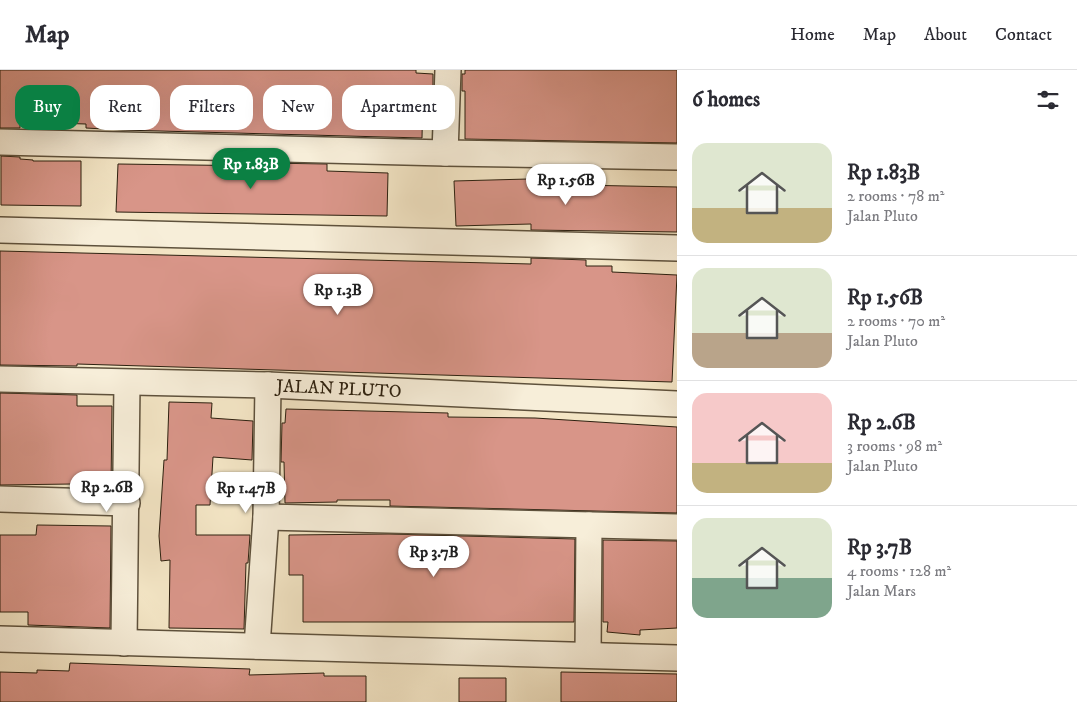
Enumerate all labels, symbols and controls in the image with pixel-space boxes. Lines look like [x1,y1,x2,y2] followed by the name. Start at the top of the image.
[25,20,69,50] text: Map
[790,24,835,46] text: Home
[863,24,896,46] text: Map
[924,24,967,46] text: About
[995,24,1052,46] text: Contact
[15,85,80,130] chip: Buy
[90,85,160,130] chip: Rent
[170,85,253,130] chip: Filters
[263,85,332,130] chip: New
[342,85,455,130] chip: Apartment
[1034,86,1062,114] icon: filters
[692,87,760,113] text: 6 homes
[199,148,303,190] pin: Rp 1.83B
[223,154,279,174] text: Rp 1.83B
[847,160,920,186] text: Rp 1.83B
[732,163,792,223] icon: home
[514,164,618,206] pin: Rp 1.56B
[537,170,595,190] text: Rp 1.56B
[847,186,944,206] text: 2 rooms · 78 m²
[847,206,918,226] text: Jalan Pluto
[292,274,384,316] pin: Rp 1.3B
[314,280,362,300] text: Rp 1.3B
[847,285,923,311] text: Rp 1.56B
[732,288,792,348] icon: home
[847,311,945,331] text: 2 rooms · 70 m²
[847,331,918,351] text: Jalan Pluto
[274,375,402,403] street label: JALAN PLUTO
[847,410,916,436] text: Rp 2.6B
[732,413,792,473] icon: home
[847,436,942,456] text: 3 rooms · 98 m²
[847,456,918,476] text: Jalan Pluto
[61,470,153,513] pin: Rp 2.6B
[194,472,298,514] pin: Rp 1.47B
[81,477,133,497] text: Rp 2.6B
[216,478,276,498] text: Rp 1.47B
[847,535,912,561] text: Rp 3.7B
[388,536,480,578] pin: Rp 3.7B
[732,538,792,598] icon: home
[409,542,459,562] text: Rp 3.7B
[847,561,951,581] text: 4 rooms · 128 m²
[847,581,916,601] text: Jalan Mars

